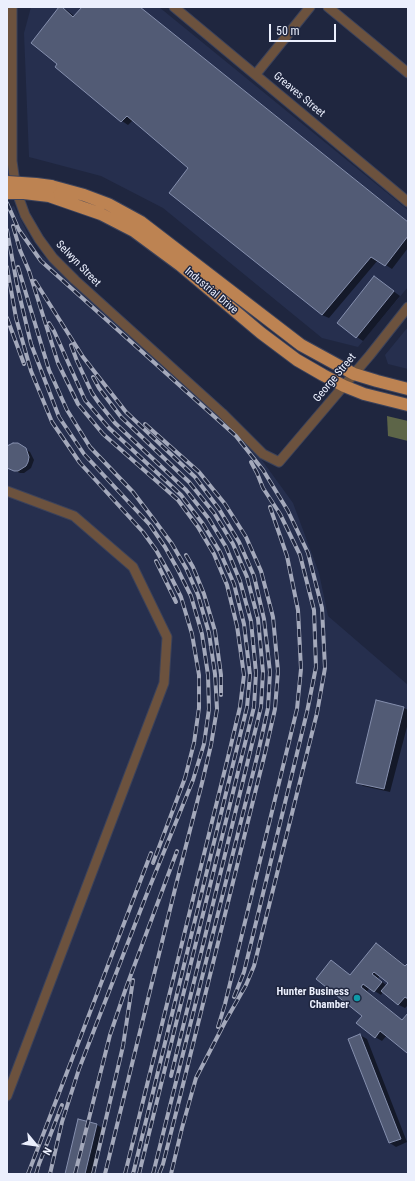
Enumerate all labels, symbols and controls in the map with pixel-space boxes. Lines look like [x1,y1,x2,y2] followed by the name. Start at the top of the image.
[271,16,338,42] scale bar
[276,24,300,38] text: 50 m
[271,70,327,120] street label: Greaves Street
[53,238,103,290] street label: Selwyn Street
[182,265,240,317] street label: Industrial Drive
[311,351,359,405] street label: George Street
[277,985,349,1011] place label: Hunter Business Chamber
[352,993,362,1003] marker: Hunter Business Chamber
[16,1125,56,1165] north arrow
[40,1145,54,1157] text: N

